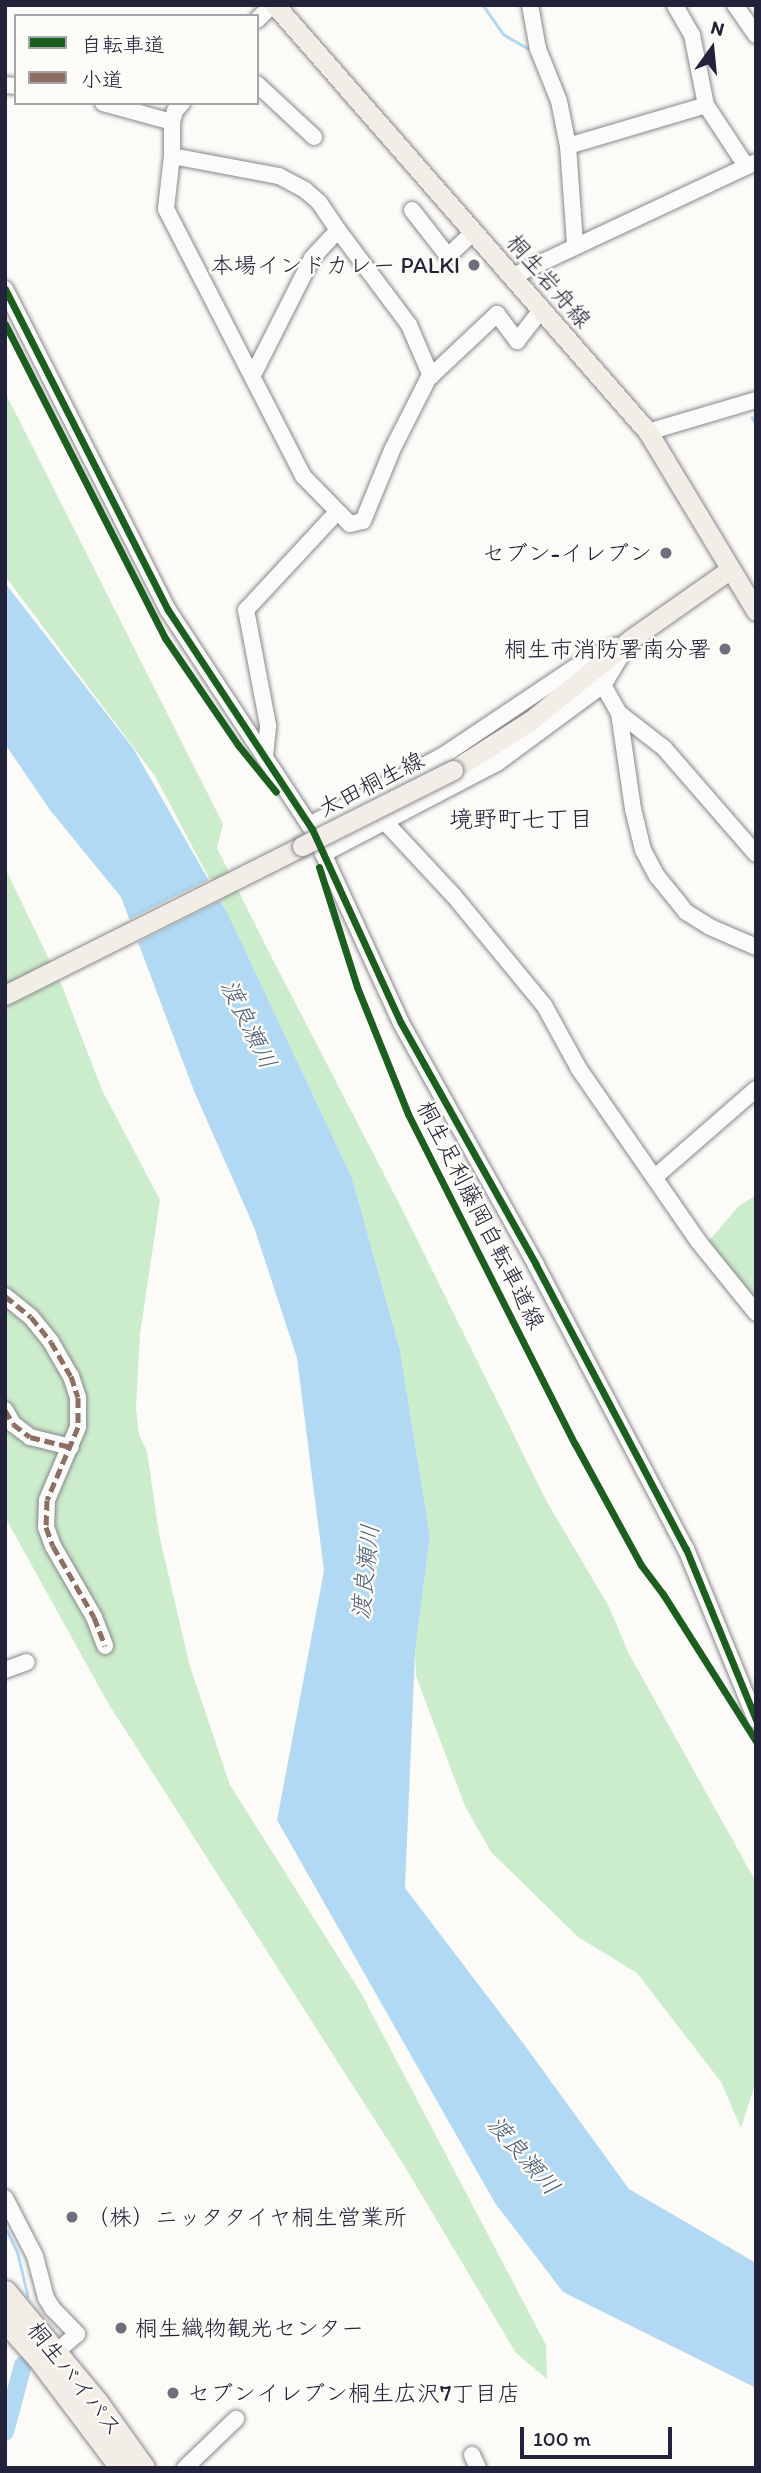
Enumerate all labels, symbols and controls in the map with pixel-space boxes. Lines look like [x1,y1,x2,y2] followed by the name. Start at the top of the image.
[14,14,259,105] legend
[677,14,747,84] north arrow
[708,15,727,41] text: N
[81,32,165,57] text: 自転車道
[81,67,123,92] text: 小道
[501,229,597,333] street label: 桐生岩舟線
[210,251,460,279] place label: 本場インドカレー PALKI
[466,257,482,273] marker: 本場インドカレー PALKI
[482,539,652,567] place label: セブン-イレブン
[658,545,674,561] marker: セブン-イレブン
[504,635,711,663] place label: 桐生市消防署南分署
[717,641,733,657] marker: 桐生市消防署南分署
[314,746,428,822] street label: 太田桐生線
[449,805,593,833] district label: 境野町七丁目
[215,975,283,1073] water label: 渡良瀬川
[411,1096,551,1334] street label: 桐生足利藤岡自転車道線
[346,1523,384,1621] water label: 渡良瀬川
[482,2109,566,2201] water label: 渡良瀬川
[86,2203,408,2231] place label: （株）ニッタタイヤ桐生営業所
[64,2209,80,2225] marker: （株）ニッタタイヤ桐生営業所
[135,2314,365,2342] place label: 桐生織物観光センター
[22,2316,128,2442] street label: 桐生バイパス
[113,2320,129,2336] marker: 桐生織物観光センター
[187,2379,520,2407] place label: セブンイレブン桐生広沢7丁目店
[165,2385,181,2401] marker: セブンイレブン桐生広沢7丁目店
[523,2414,675,2458] scale bar
[533,2426,591,2451] text: 100 m

